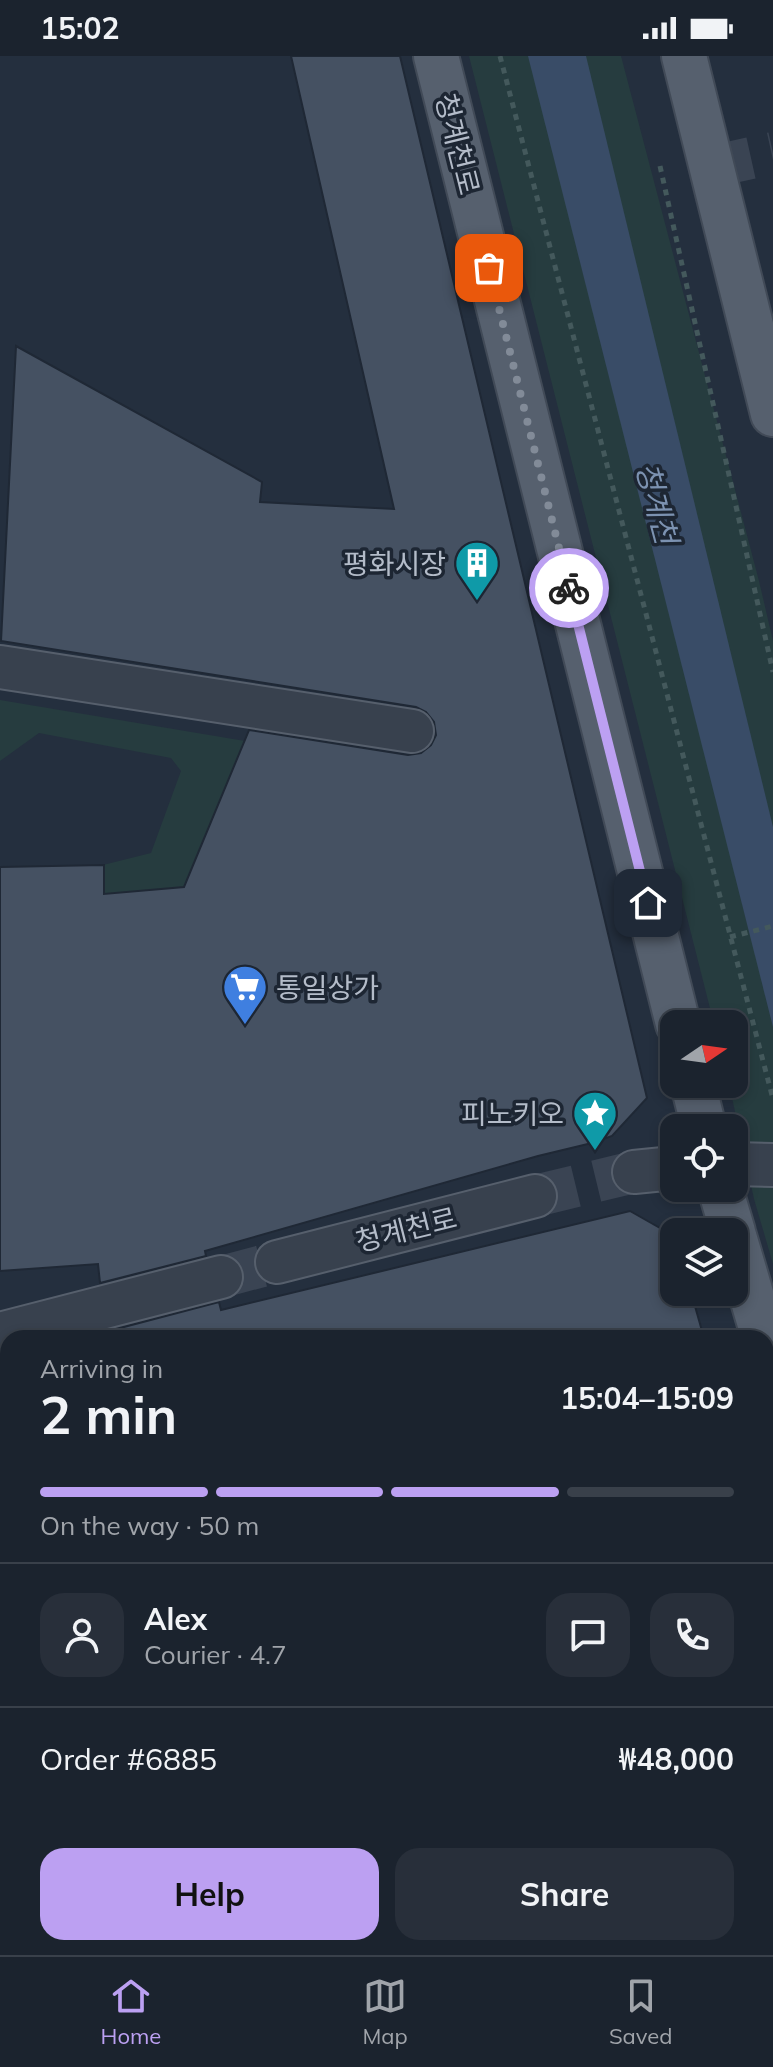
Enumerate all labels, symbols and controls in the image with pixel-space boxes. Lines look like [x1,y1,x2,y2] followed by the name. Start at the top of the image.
[40,9,119,47] text: 15:02
[429,90,487,198] street label: 청계천로
[455,234,523,302] pin
[467,246,511,290] icon: bag
[628,458,687,551] water label: 청계천
[453,539,501,602] building icon: 평화시장
[343,546,446,581] place label: 평화시장
[529,548,609,628] courier
[547,566,591,610] icon: bike
[614,869,682,937] pin
[626,881,670,925] icon: home
[221,963,269,1026] supermarket icon: 통일상가
[276,970,379,1005] place label: 통일상가
[660,1010,748,1098] north arrow
[660,1010,748,1306] map controls
[571,1089,619,1152] place icon: 피노키오
[461,1096,564,1131] place label: 피노키오
[660,1114,748,1202] button: locate
[352,1200,460,1258] street label: 청계천로
[660,1218,748,1306] button: layers
[40,1352,163,1385] text: Arriving in
[560,1379,734,1417] text: 15:04–15:09
[40,1382,177,1447] text: 2 min
[40,1509,259,1542] text: On the way · 50 m
[40,1593,124,1677] button: person
[546,1593,630,1677] button: chat
[650,1593,734,1677] button: phone
[144,1600,207,1638] text: Alex
[144,1638,287,1671] text: Courier · 4.7
[40,1740,217,1778] text: Order #6885
[619,1740,734,1778] text: ₩48,000
[40,1848,379,1940] button: Help
[395,1848,734,1940] button: Share
[101,1974,161,2050] tab: Home
[362,1974,408,2050] tab: Map
[609,1974,672,2050] tab: Saved

